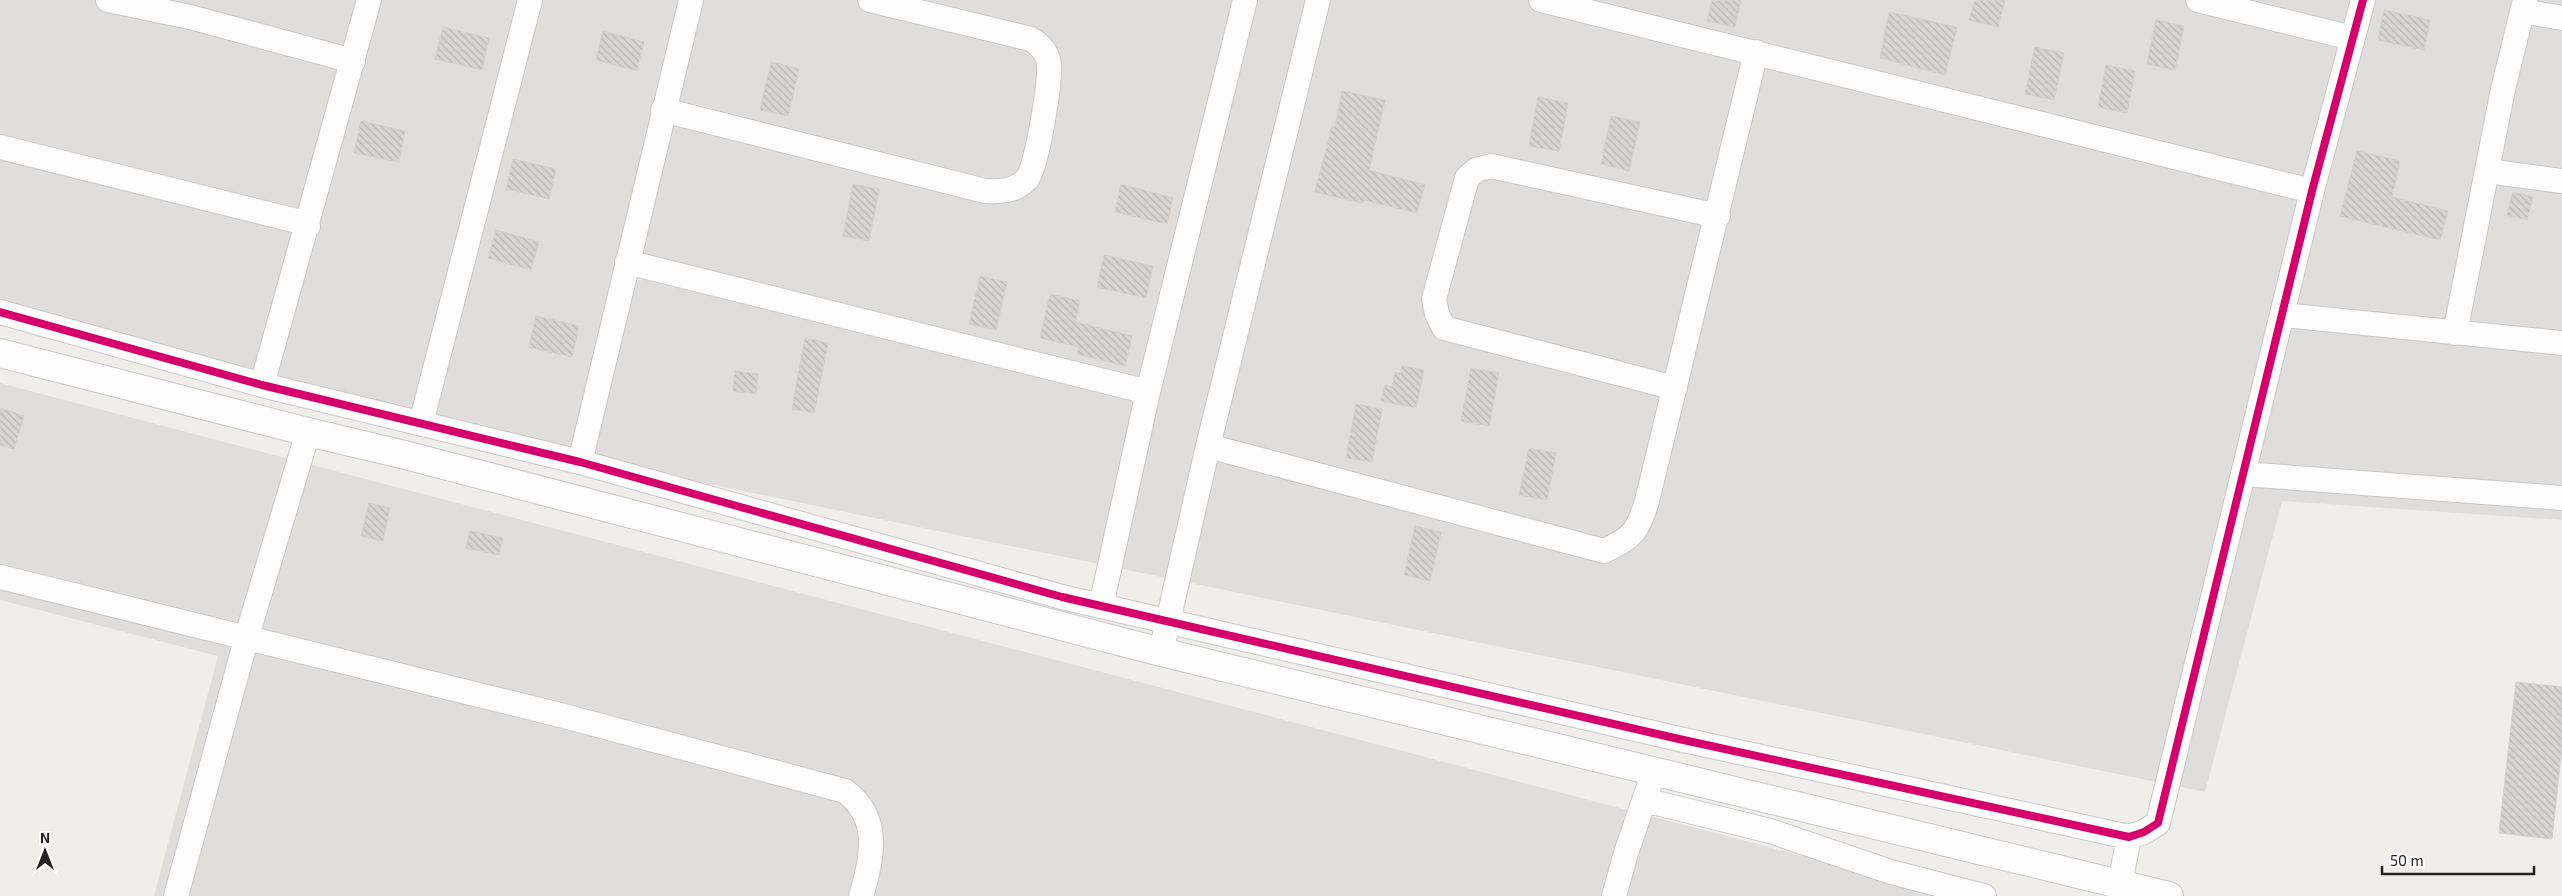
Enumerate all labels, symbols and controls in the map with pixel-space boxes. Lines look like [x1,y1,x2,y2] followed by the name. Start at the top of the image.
[20,826,70,876] north arrow
[40,829,50,846] text: N
[2382,844,2534,876] scale bar
[2390,851,2424,869] text: 50 m

